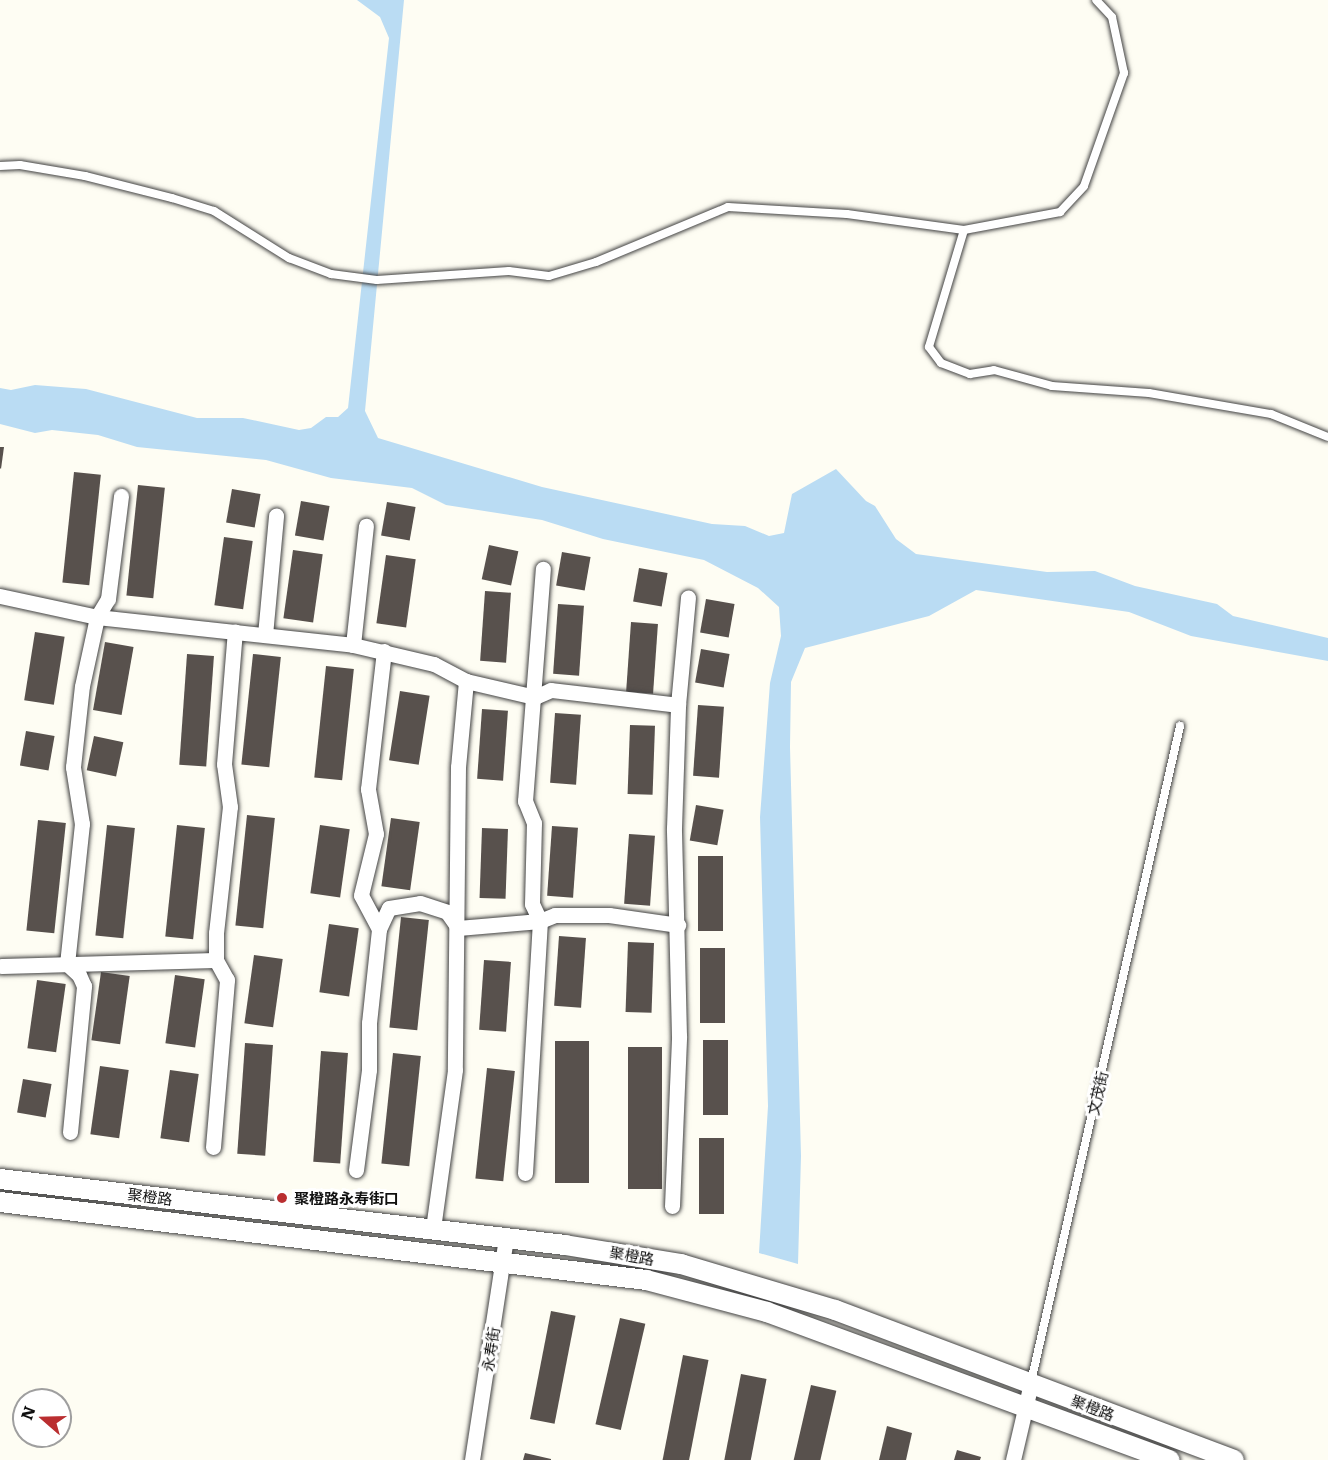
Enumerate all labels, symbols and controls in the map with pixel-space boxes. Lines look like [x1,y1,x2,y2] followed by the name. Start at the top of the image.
[1083,1069,1111,1117] street label: 文茂街
[127,1184,173,1208] street label: 聚橙路
[294,1189,399,1207] place label: 聚橙路永寿街口
[275,1191,289,1205] marker: 聚橙路永寿街口
[608,1242,656,1268] street label: 聚橙路
[478,1325,502,1373] street label: 永寿街
[12,1388,72,1448] north arrow
[1069,1391,1117,1423] street label: 聚橙路
[13,1402,41,1423] text: N

